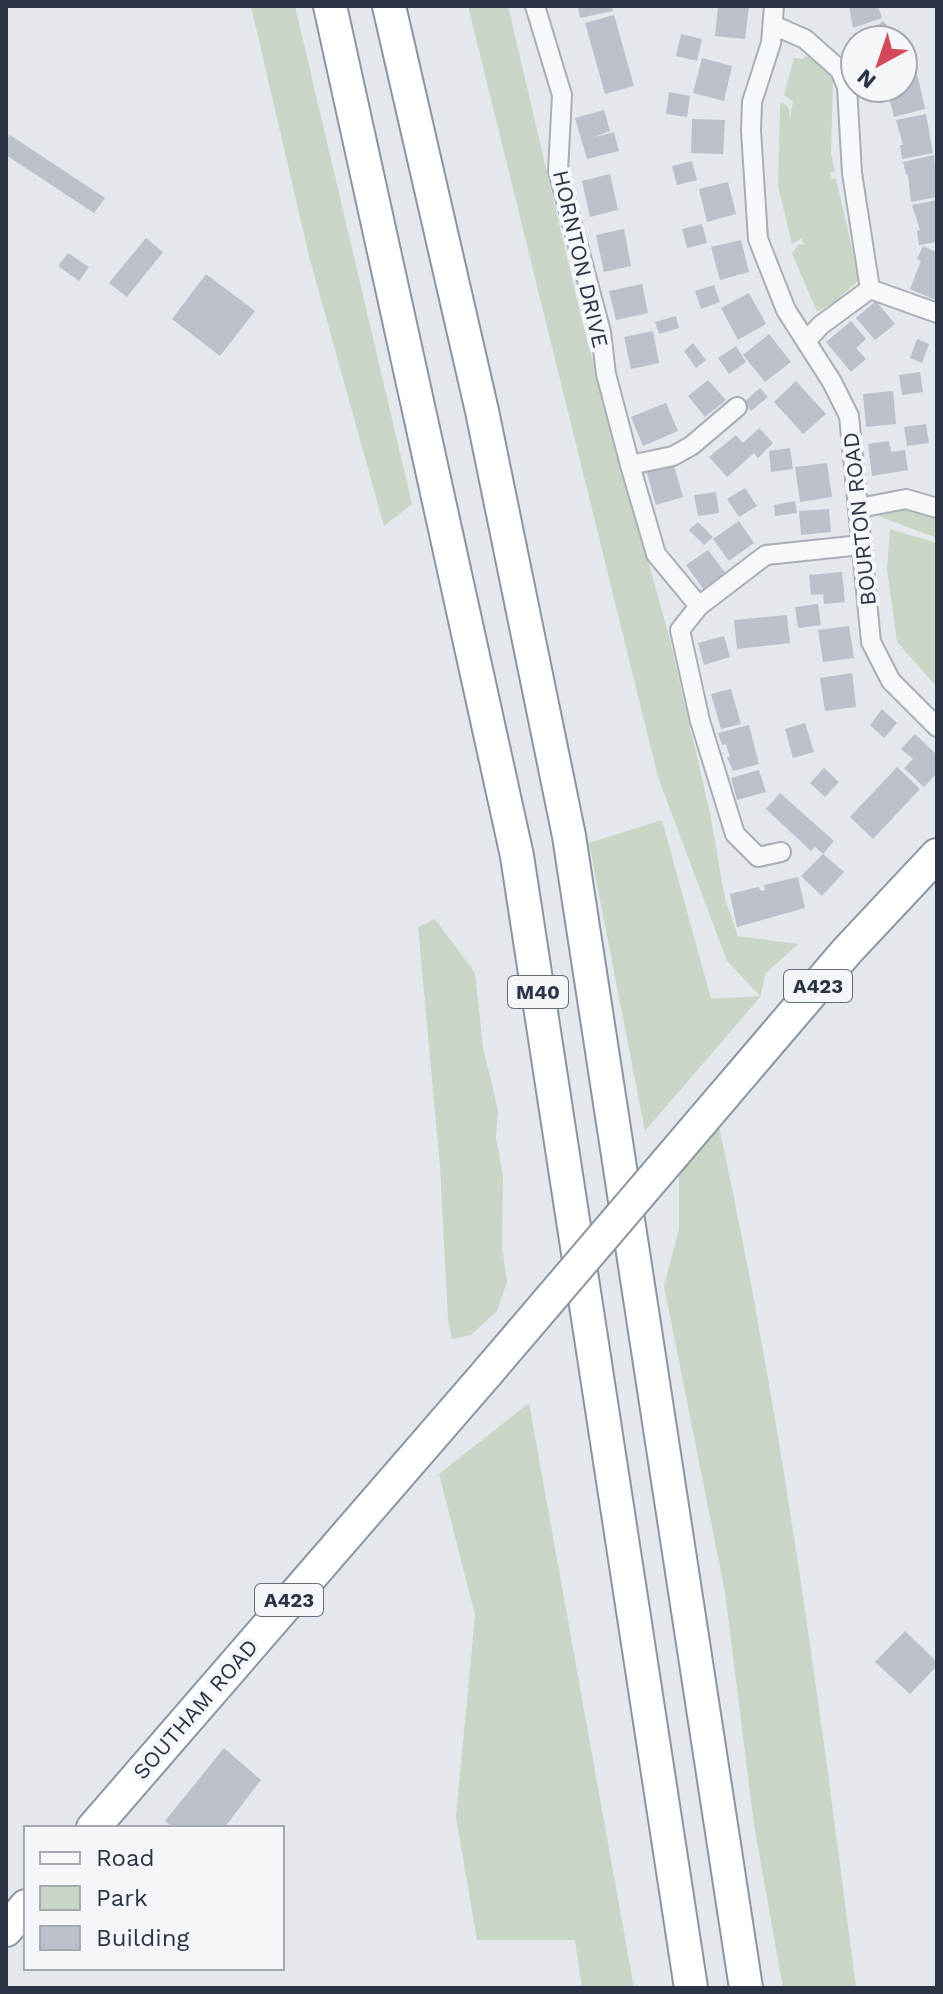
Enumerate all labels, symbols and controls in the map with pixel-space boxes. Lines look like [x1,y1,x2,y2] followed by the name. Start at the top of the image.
[839,24,919,104] north arrow
[852,64,881,94] text: N
[548,168,613,350] street label: HORNTON DRIVE
[838,431,881,607] street label: BOURTON ROAD
[784,970,852,1002] road number: A423
[508,976,568,1008] road number: M40
[255,1584,323,1616] road number: A423
[128,1634,263,1784] street label: SOUTHAM ROAD
[24,1826,284,1970] legend
[96,1844,155,1872] text: Road
[96,1884,148,1912] text: Park
[96,1924,189,1952] text: Building

